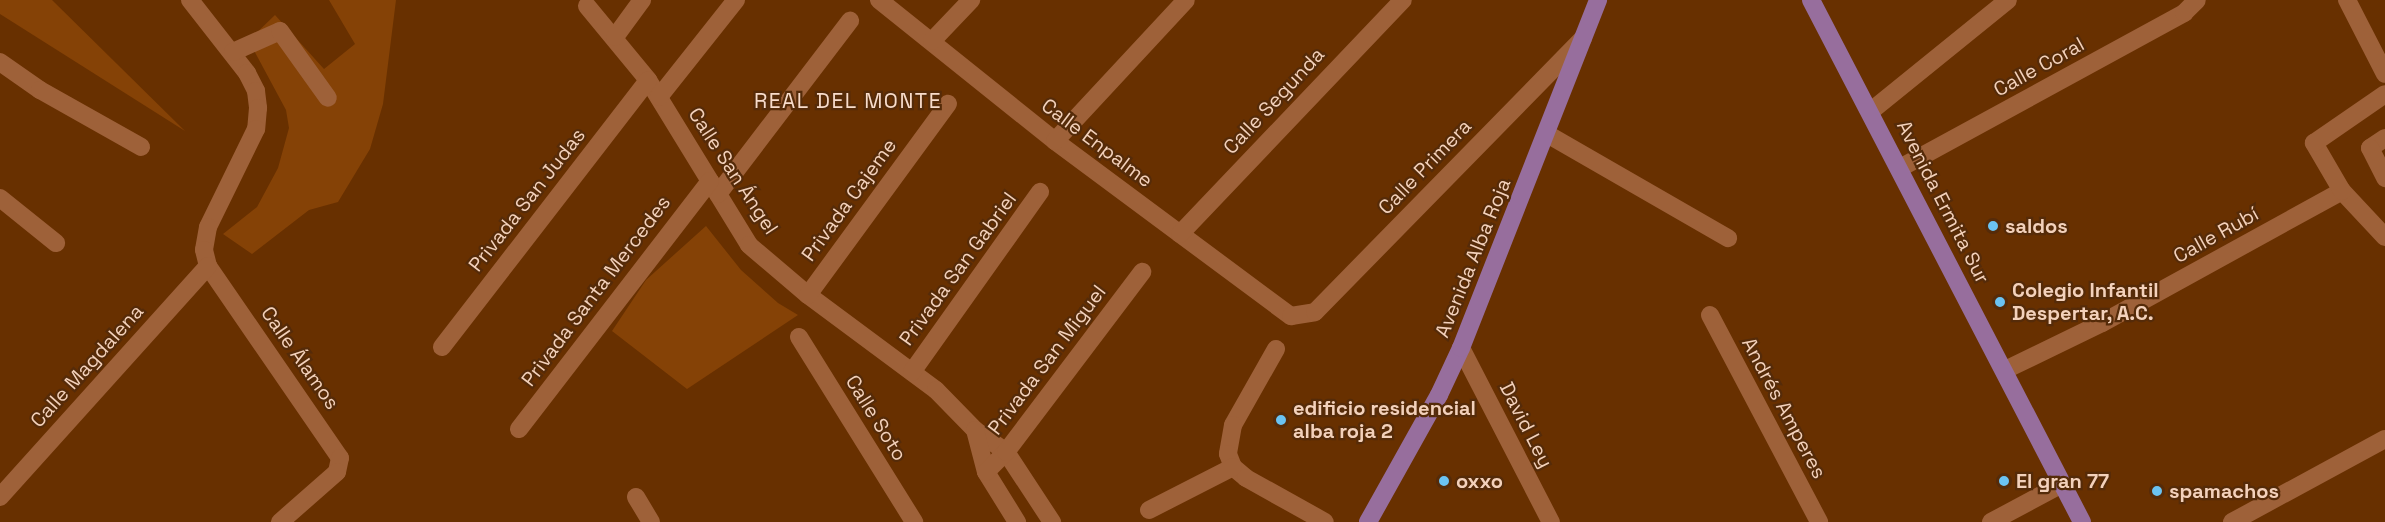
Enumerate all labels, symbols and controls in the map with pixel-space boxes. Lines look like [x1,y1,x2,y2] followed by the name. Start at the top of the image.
[1989,32,2089,102] street label: Calle Coral
[1219,43,1329,159] street label: Calle Segunda
[753,88,943,114] district label: REAL DEL MONTE
[1037,93,1157,193] street label: Calle Enpalme
[683,103,783,239] street label: Calle San Ángel
[1374,114,1476,220] street label: Calle Primera
[1891,116,1995,288] street label: Avenida Ermita Sur
[464,124,590,276] street label: Privada San Judas
[796,134,902,266] street label: Privada Cajeme
[1430,175,1516,341] street label: Avenida Alba Roja
[894,188,1022,350] street label: Privada San Gabriel
[516,191,676,391] street label: Privada Santa Mercedes
[2169,202,2263,268] street label: Calle Rubí
[2005,214,2068,238] place label: saldos
[1986,219,2000,233] marker: saldos
[2012,278,2159,325] place label: Colegio Infantil Despertar, A.C.
[983,281,1111,439] street label: Privada San Miguel
[1993,295,2007,309] marker: Colegio Infantil Despertar, A.C.
[25,299,149,433] street label: Calle Magdalena
[256,302,344,414] street label: Calle Álamos
[1737,333,1831,483] street label: Andrés Amperes
[840,371,912,465] street label: Calle Soto
[1494,378,1558,472] street label: David Ley
[1293,396,1476,443] place label: edificio residencial alba roja 2
[1274,413,1288,427] marker: edificio residencial alba roja 2
[1456,469,1503,493] place label: oxxo
[2016,469,2109,493] place label: El gran 77
[1437,474,1451,488] marker: oxxo
[1997,474,2011,488] marker: El gran 77
[2169,479,2279,503] place label: spamachos
[2150,484,2164,498] marker: spamachos

